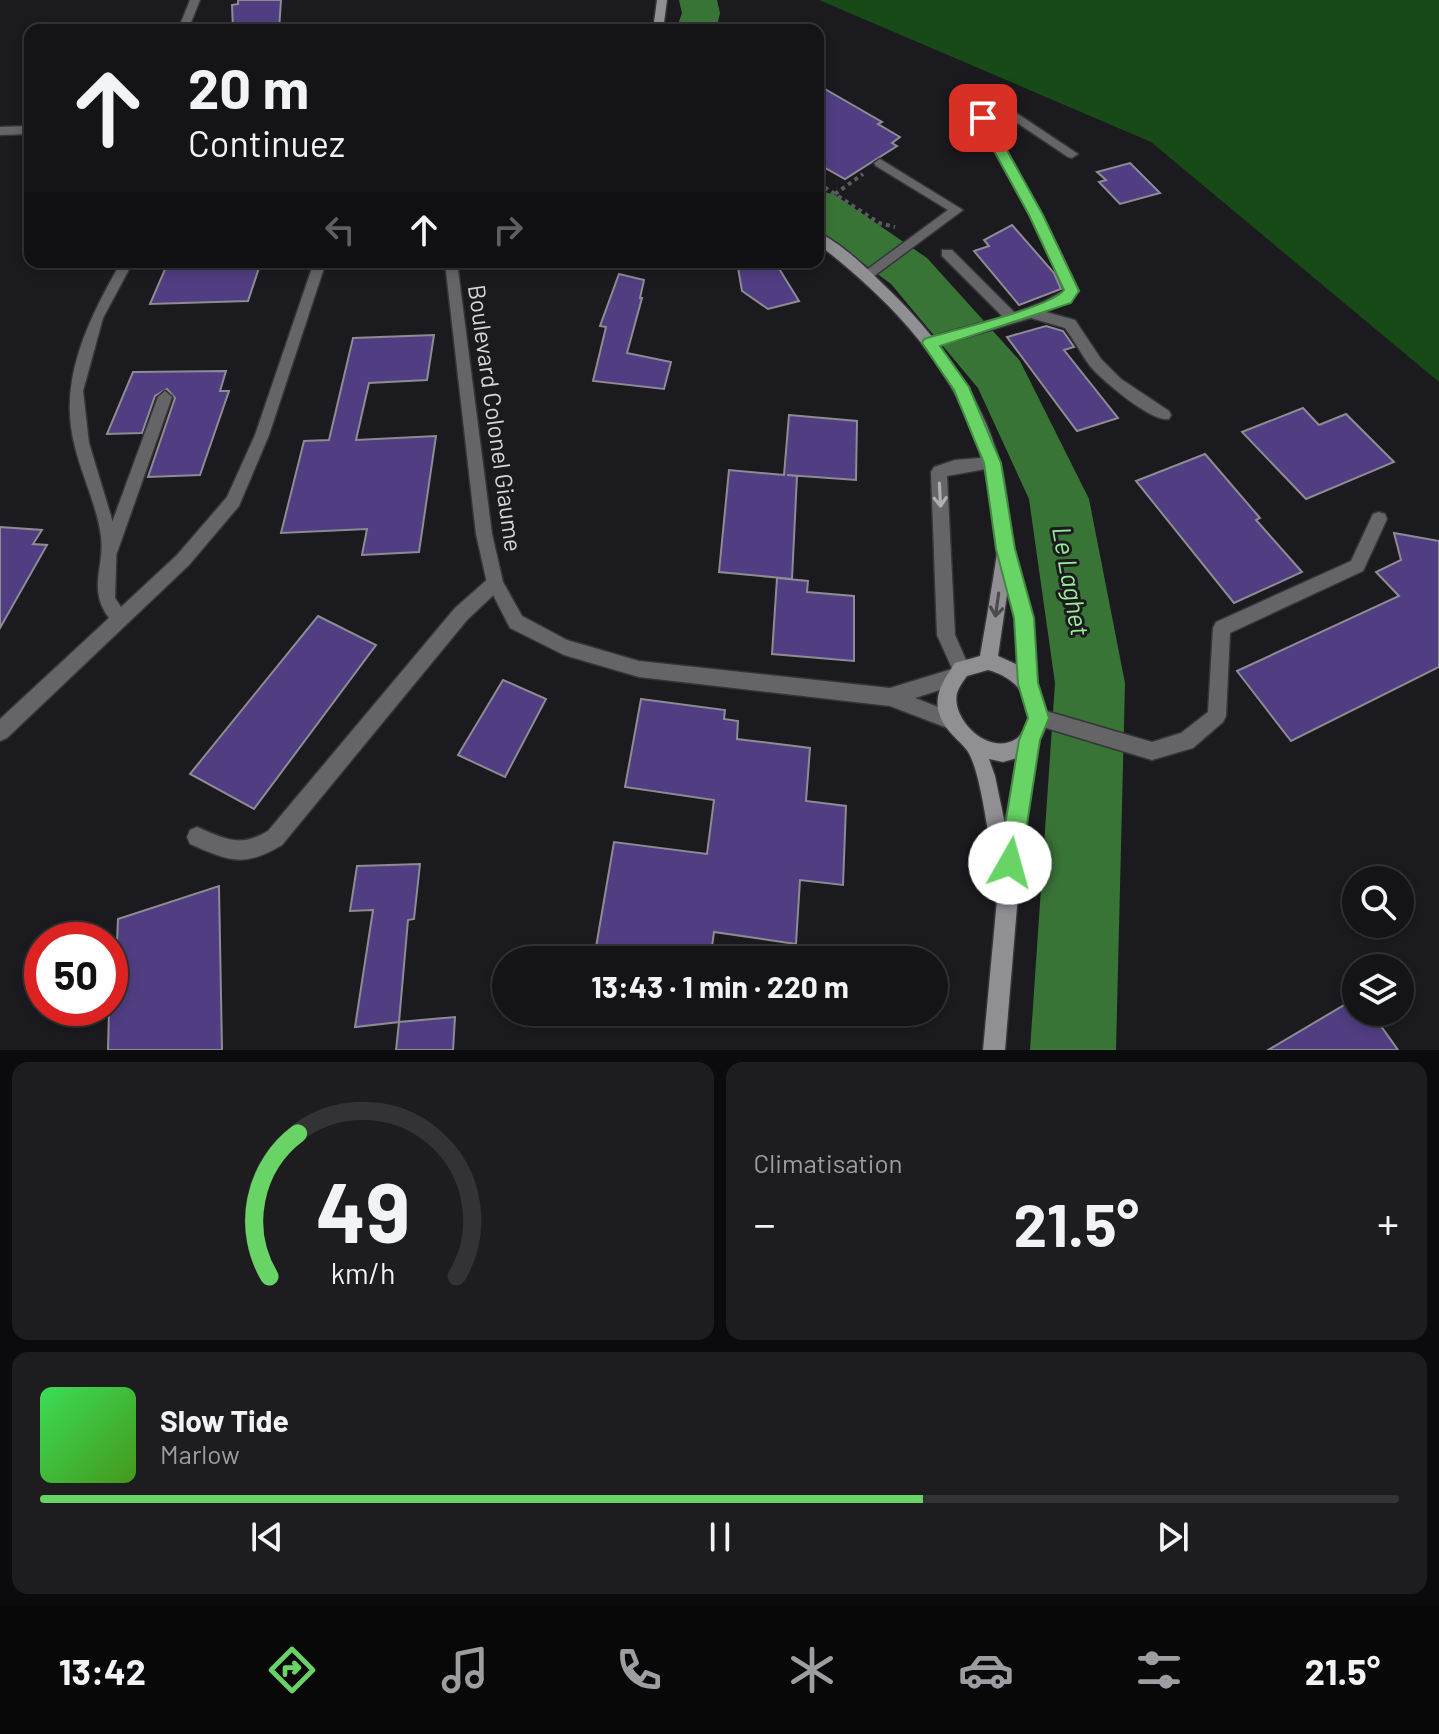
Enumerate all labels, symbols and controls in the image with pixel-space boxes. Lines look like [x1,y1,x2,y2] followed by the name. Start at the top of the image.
[188,53,309,120] text: 20 m
[56,56,160,160] icon: ahead
[949,84,1017,152] pin
[961,96,1005,140] icon: arrive
[188,121,345,164] text: Continuez
[318,208,362,252] icon: left
[402,208,446,252] icon: ahead
[486,208,530,252] icon: right
[463,283,529,553] street label: Boulevard Colonel Giaume
[932,481,947,508] one-way arrow
[1047,524,1097,638] water label: Le Laghet
[989,592,1004,618] one-way arrow
[968,821,1052,905] position arrow
[1342,866,1414,1026] map controls
[1342,866,1414,938] button: search
[24,922,128,1026] speed limit sign: 50
[1342,954,1414,1026] button: layers
[591,968,849,1004] text: 13:43 · 1 min · 220 m
[754,1147,903,1178] text: Climatisation
[315,1160,410,1260] text: 49
[1013,1187,1139,1259] text: 21.5°
[754,1196,776,1249] text: −
[1377,1196,1399,1249] text: +
[330,1255,395,1290] text: km/h
[160,1402,289,1438] text: Slow Tide
[160,1438,240,1469] text: Marlow
[245,1515,289,1559] icon: previous
[698,1515,742,1559] icon: pause
[1151,1515,1195,1559] icon: next
[264,1642,320,1698] icon: directions
[437,1642,493,1698] icon: music
[611,1642,667,1698] icon: phone
[784,1642,840,1698] icon: climate
[958,1642,1014,1698] icon: car
[1131,1642,1187,1698] icon: filters
[59,1649,146,1692] text: 13:42
[1305,1649,1380,1692] text: 21.5°

